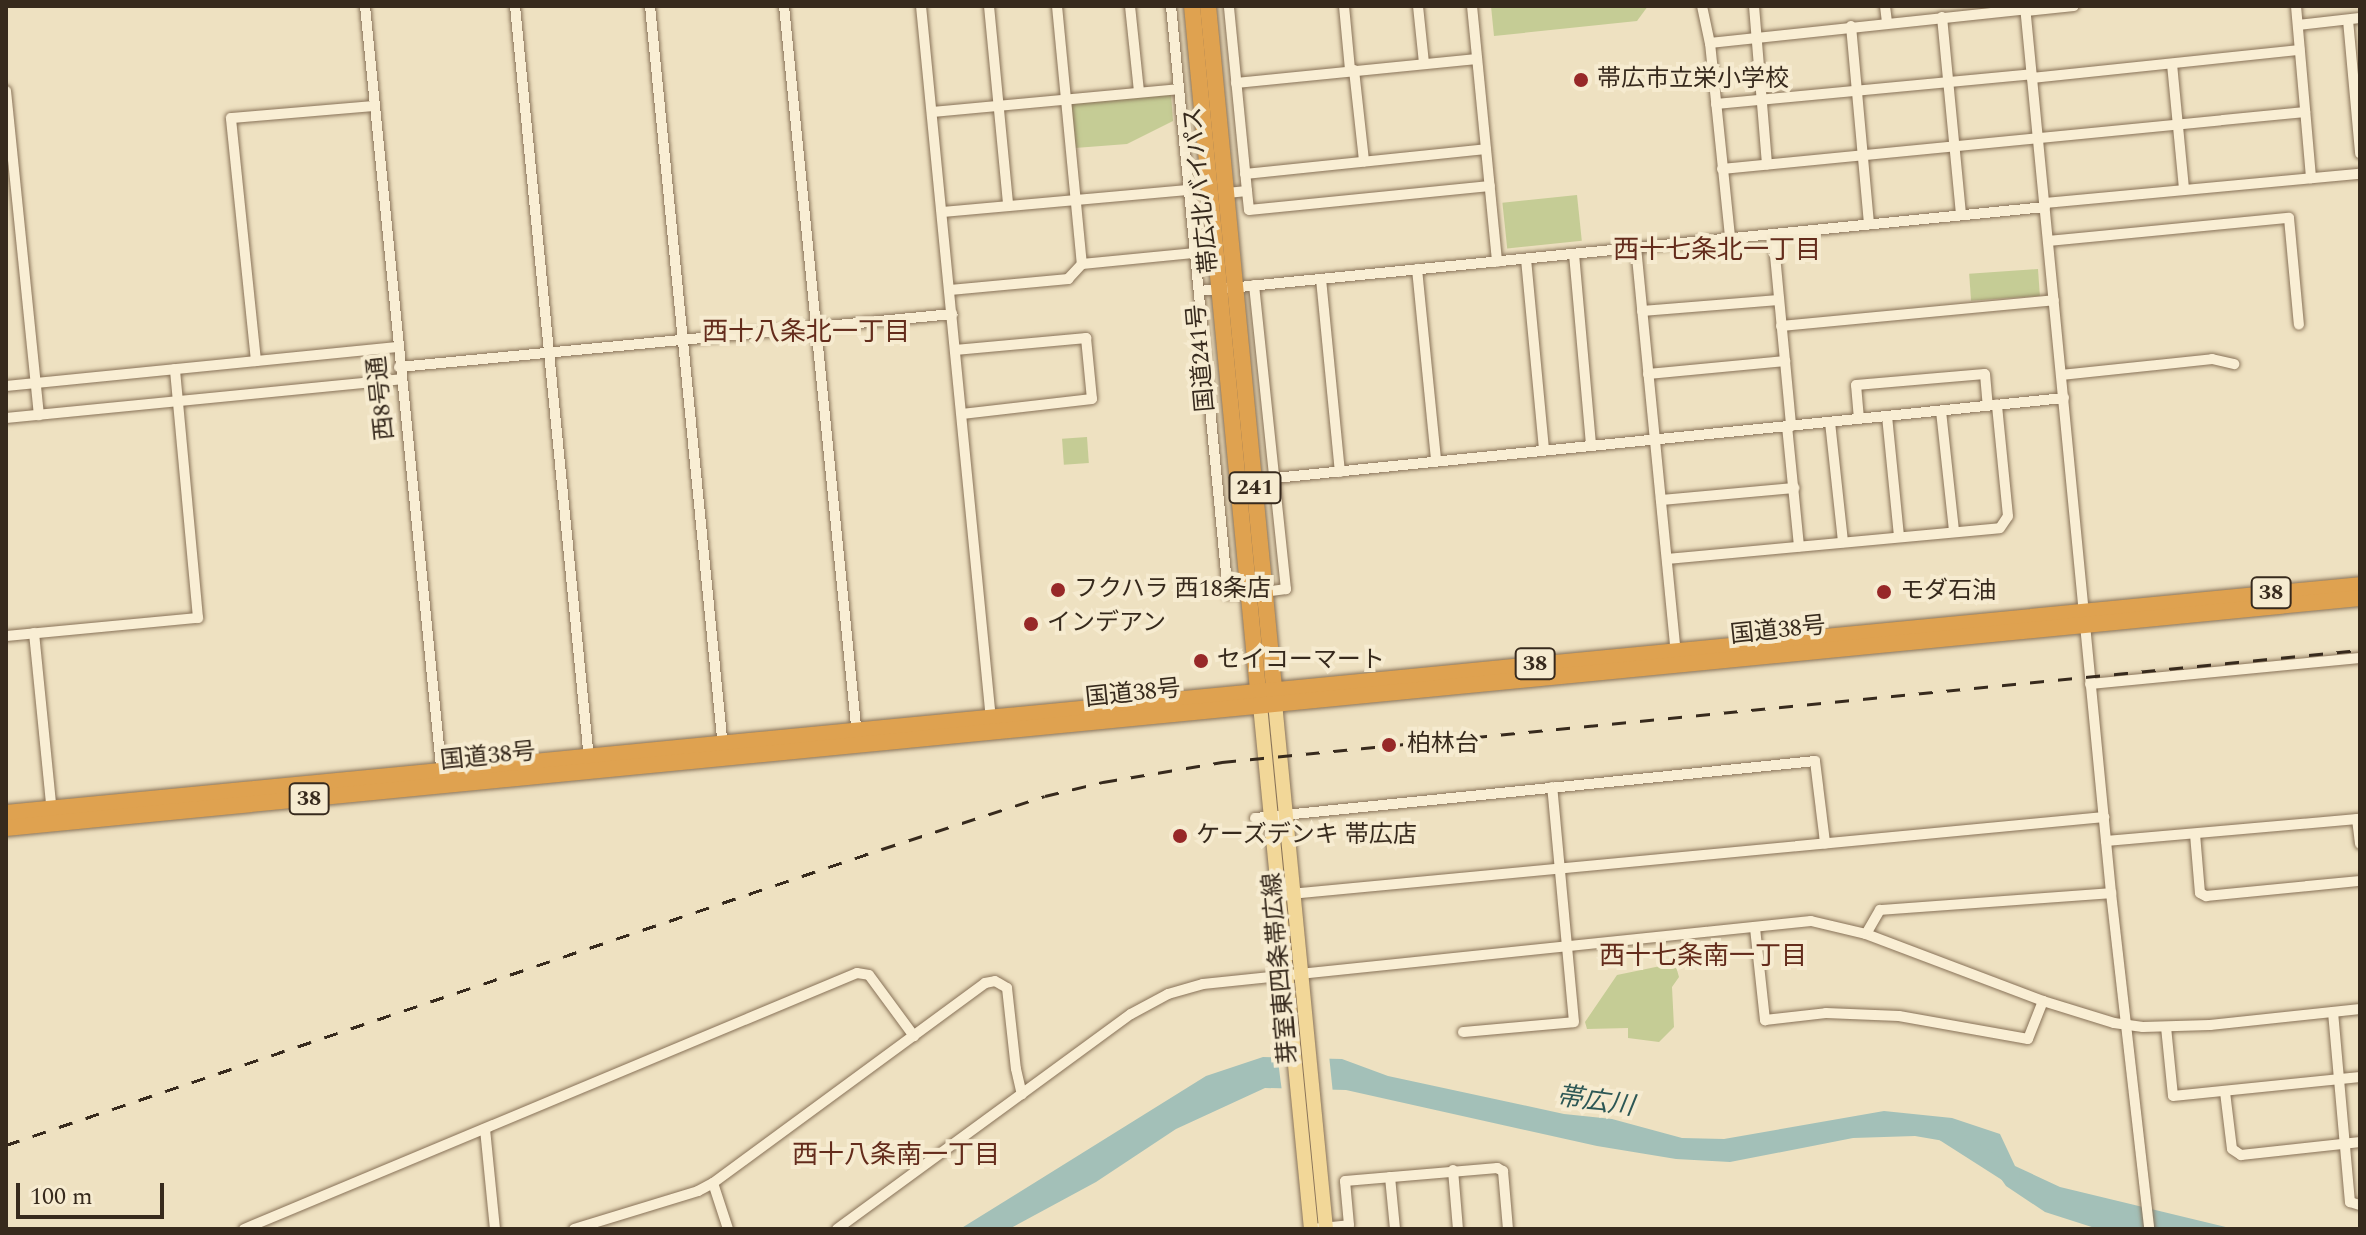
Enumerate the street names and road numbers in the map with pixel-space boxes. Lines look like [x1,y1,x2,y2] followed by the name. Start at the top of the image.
[1179,105,1225,275] street label: 帯広北バイパス
[1183,303,1221,413] street label: 国道241号
[363,355,401,441] street label: 西8号通
[1227,470,1283,506] road number: 241
[2249,575,2293,611] road number: 38
[1729,612,1827,650] street label: 国道38号
[1513,646,1557,682] road number: 38
[1084,675,1182,713] street label: 国道38号
[439,738,537,776] street label: 国道38号
[287,781,331,817] road number: 38
[1258,871,1304,1065] street label: 芽室東四条帯広線

